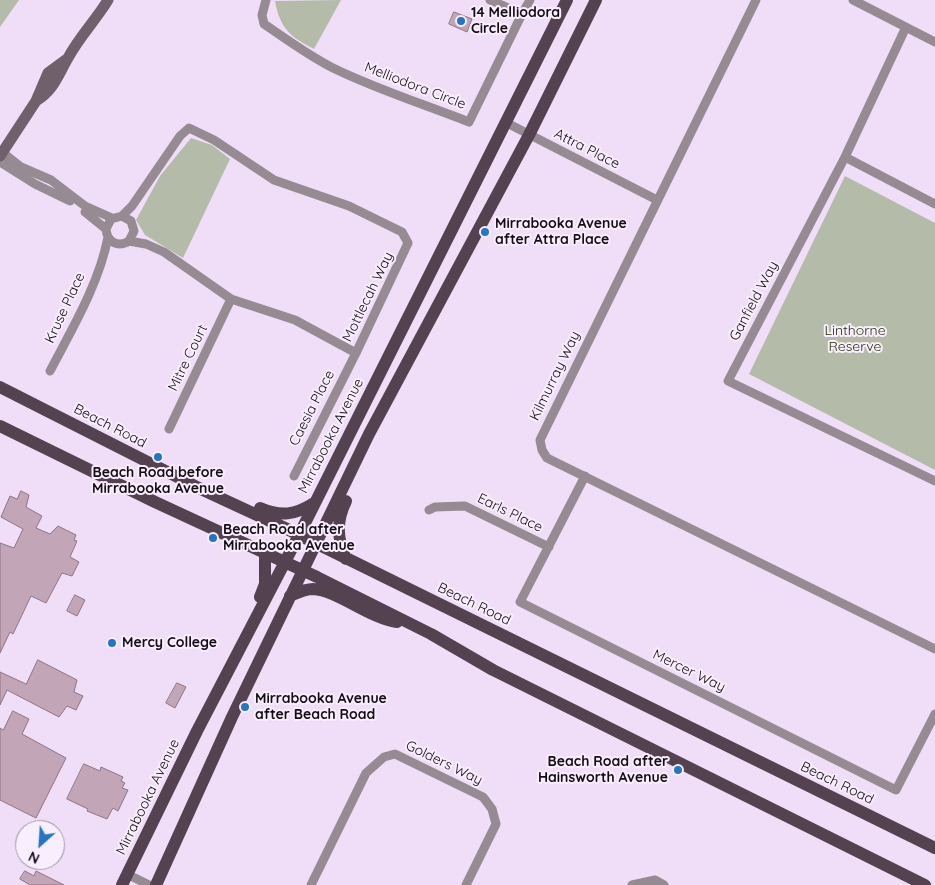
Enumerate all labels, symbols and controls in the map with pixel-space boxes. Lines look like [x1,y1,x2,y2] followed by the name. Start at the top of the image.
[471,5,560,38] place label: 14 Melliodora Circle
[455,15,467,27] marker: 14 Melliodora Circle
[362,59,468,113] street label: Melliodora Circle
[551,125,623,173] street label: Attra Place
[495,216,627,248] place label: Mirrabooka Avenue after Attra Place
[479,226,491,238] marker: Mirrabooka Avenue after Attra Place
[339,249,397,345] street label: Mottlecah Way
[726,258,782,344] street label: Ganfield Way
[41,270,89,346] street label: Kruse Place
[165,322,211,394] street label: Mitre Court
[824,323,886,356] park label: Linthorne Reserve
[526,329,584,423] street label: Kilmurray Way
[286,367,338,449] street label: Caesia Place
[295,376,367,496] street label: Mirrabooka Avenue
[71,401,149,451] street label: Beach Road
[152,451,164,463] marker: Beach Road before Mirrabooka Avenue
[92,465,224,498] place label: Beach Road before Mirrabooka Avenue
[475,490,545,536] street label: Earls Place
[223,522,355,554] place label: Beach Road after Mirrabooka Avenue
[207,532,219,544] marker: Beach Road after Mirrabooka Avenue
[435,579,513,629] street label: Beach Road
[122,635,217,651] place label: Mercy College
[106,637,118,649] marker: Mercy College
[650,646,728,696] street label: Mercer Way
[255,691,387,724] place label: Mirrabooka Avenue after Beach Road
[239,701,251,713] marker: Mirrabooka Avenue after Beach Road
[113,736,183,858] street label: Mirrabooka Avenue
[403,737,485,789] street label: Golders Way
[538,754,668,786] place label: Beach Road after Hainsworth Avenue
[798,758,876,808] street label: Beach Road
[672,764,684,776] marker: Beach Road after Hainsworth Avenue
[15,820,65,870] north arrow
[25,847,42,868] text: N

